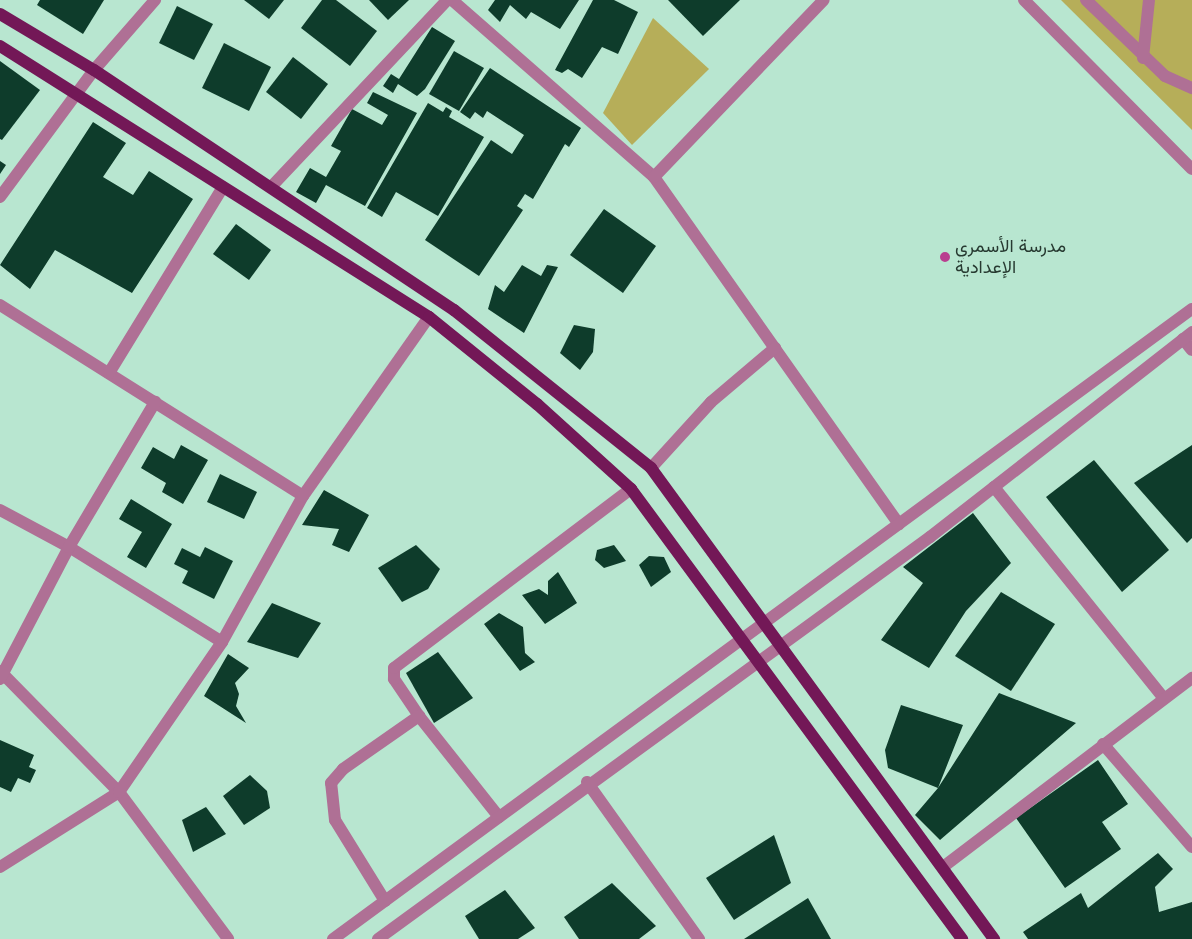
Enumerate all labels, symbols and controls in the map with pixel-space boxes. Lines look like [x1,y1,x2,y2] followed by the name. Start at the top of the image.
[955,236,1066,278] place label: مدرسة الأسمري الإعدادية
[939,251,951,263] marker: مدرسة الأسمري الإعدادية

